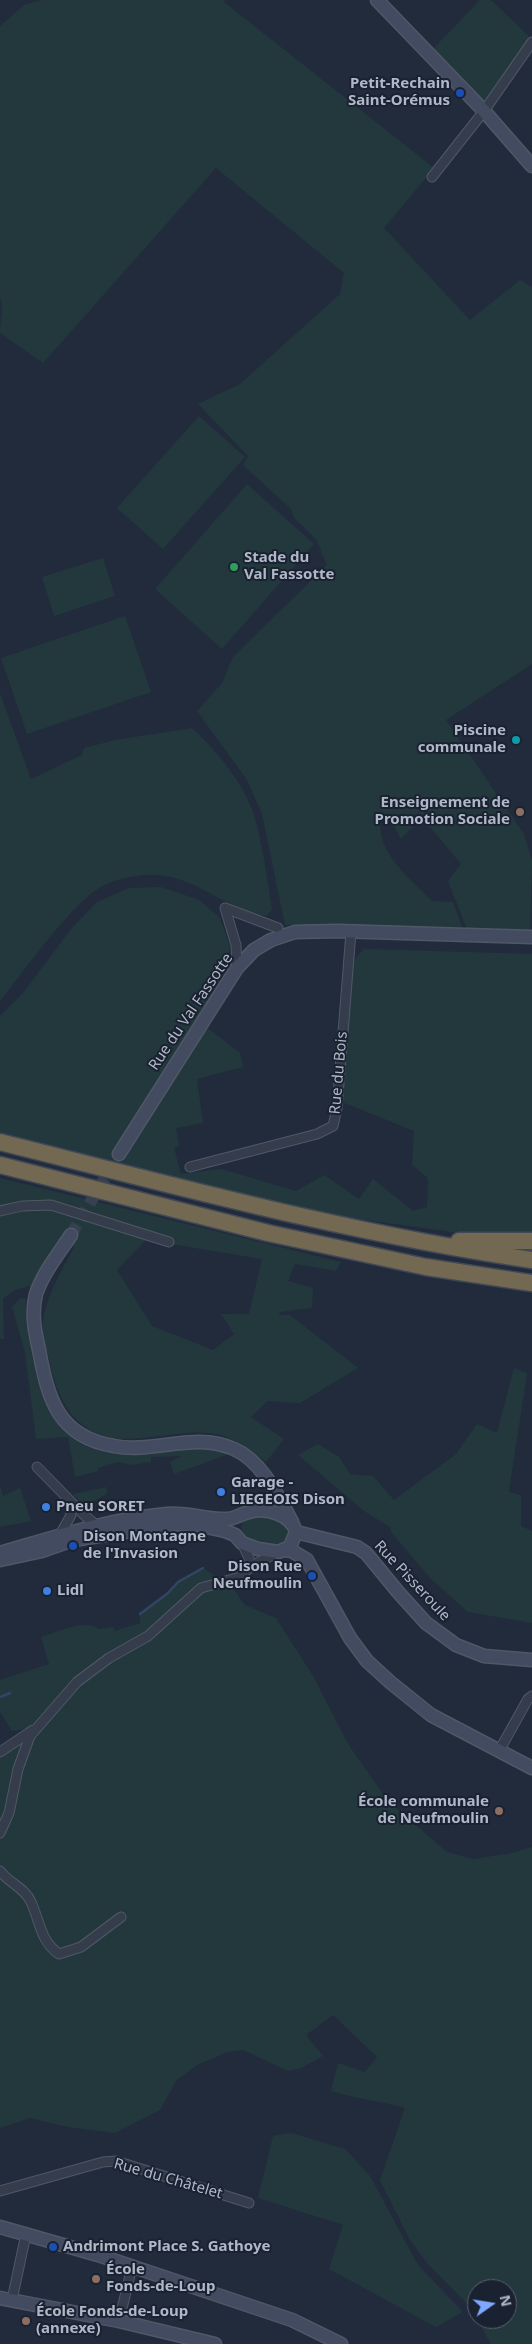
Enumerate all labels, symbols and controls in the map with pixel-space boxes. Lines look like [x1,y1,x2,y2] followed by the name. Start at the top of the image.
[348,75,450,110] place label: Petit-Rechain Saint-Orémus
[454,87,466,99] marker: Petit-Rechain Saint-Orémus
[244,549,334,584] place label: Stade du Val Fassotte
[228,561,240,573] marker: Stade du Val Fassotte
[418,722,506,757] place label: Piscine communale
[510,734,522,746] marker: Piscine communale
[375,794,510,829] place label: Enseignement de Promotion Sociale
[514,806,526,818] marker: Enseignement de Promotion Sociale
[145,950,237,1074] street label: Rue du Val Fassotte
[326,1031,352,1115] street label: Rue du Bois
[231,1474,345,1509] place label: Garage - LIEGEOIS Dison
[215,1486,227,1498] marker: Garage - LIEGEOIS Dison
[56,1498,145,1516] place label: Pneu SORET
[40,1501,52,1513] marker: Pneu SORET
[83,1528,206,1563] place label: Dison Montagne de l'Invasion
[370,1537,454,1625] street label: Rue Pisseroule
[67,1540,79,1552] marker: Dison Montagne de l'Invasion
[213,1558,302,1593] place label: Dison Rue Neufmoulin
[306,1570,318,1582] marker: Dison Rue Neufmoulin
[57,1582,84,1600] place label: Lidl
[41,1585,53,1597] marker: Lidl
[358,1793,489,1828] place label: École communale de Neufmoulin
[493,1805,505,1817] marker: École communale de Neufmoulin
[112,2155,224,2203] street label: Rue du Châtelet
[63,2238,270,2256] place label: Andrimont Place S. Gathoye
[47,2241,59,2253] marker: Andrimont Place S. Gathoye
[106,2261,215,2296] place label: École Fonds-de-Loup
[90,2273,102,2285] marker: École Fonds-de-Loup
[467,2279,517,2329] north arrow
[496,2293,517,2308] text: N
[36,2303,188,2338] place label: École Fonds-de-Loup (annexe)
[20,2315,32,2327] marker: École Fonds-de-Loup (annexe)

